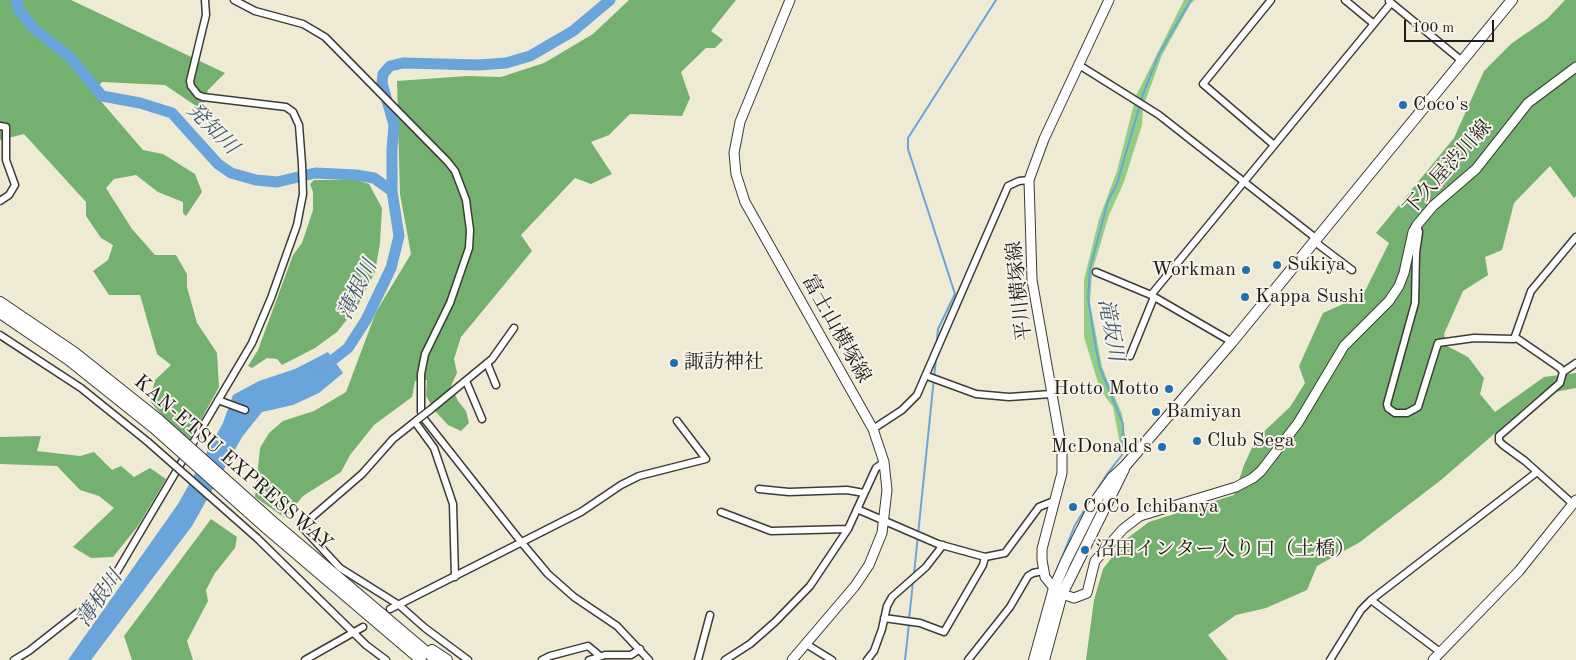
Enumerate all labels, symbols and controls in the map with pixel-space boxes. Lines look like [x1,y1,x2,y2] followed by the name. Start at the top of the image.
[1406,10,1496,42] scale bar
[1412,21,1454,36] text: 100 m
[1413,93,1468,117] place label: Coco's
[181,98,243,160] water label: 発知川
[1397,99,1409,111] marker: Coco's
[1399,115,1497,221] street label: 下久屋渋川線
[1003,240,1037,342] street label: 平川横塚線
[1287,253,1346,277] place label: Sukiya
[333,256,383,324] water label: 薄根川
[1151,258,1236,282] place label: Workman
[1271,259,1283,271] marker: Sukiya
[1240,264,1252,276] marker: Workman
[796,271,876,387] street label: 富士山横塚線
[1255,285,1364,309] place label: Kappa Sushi
[1239,291,1251,303] marker: Kappa Sushi
[1092,297,1128,363] water label: 滝坂川
[684,351,764,375] place label: 諏訪神社
[668,357,680,369] marker: 諏訪神社
[129,370,337,556] street label: KAN-ETSU EXPRESSWAY
[1053,377,1159,401] place label: Hotto Motto
[1163,383,1175,395] marker: Hotto Motto
[1166,400,1242,424] place label: Bamiyan
[1150,406,1162,418] marker: Bamiyan
[1207,429,1295,453] place label: Club Sega
[1051,435,1152,459] place label: McDonald's
[1191,435,1203,447] marker: Club Sega
[1156,441,1168,453] marker: McDonald's
[1083,495,1219,519] place label: CoCo Ichibanya
[1067,501,1079,513] marker: CoCo Ichibanya
[1095,538,1355,562] place label: 沼田インター入り口（土橋）
[1079,544,1091,556] marker: 沼田インター入り口（土橋）
[72,566,128,632] water label: 薄根川

